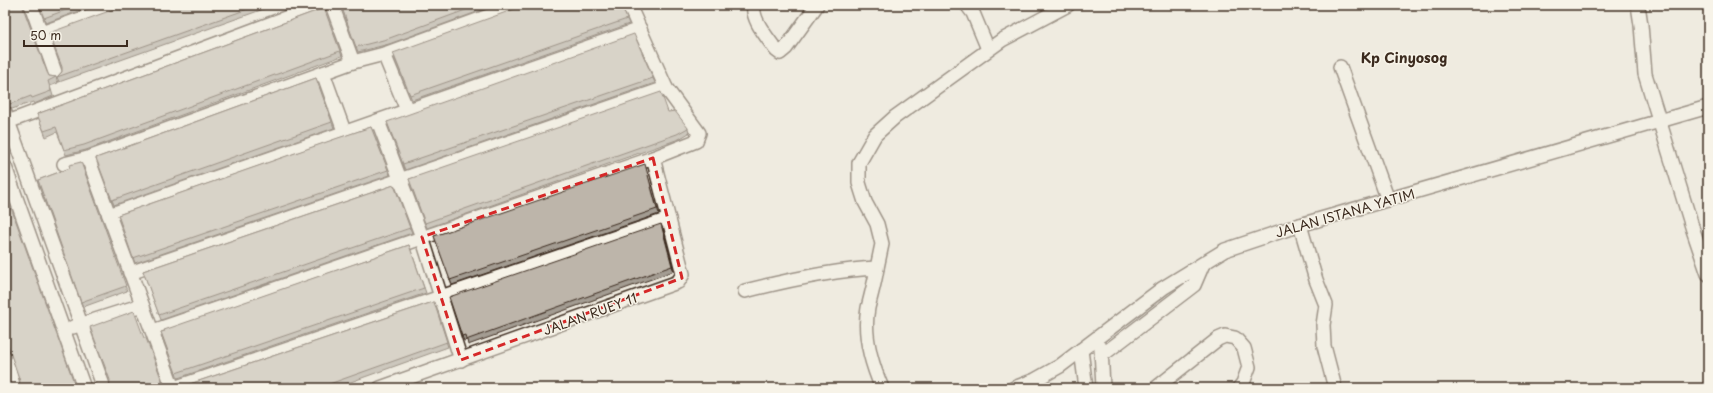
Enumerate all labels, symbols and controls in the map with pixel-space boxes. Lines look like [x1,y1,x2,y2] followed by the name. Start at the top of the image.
[24,22,127,48] scale bar
[30,26,61,44] text: 50 m
[1361,47,1447,68] district label: Kp Cinyosog
[1273,183,1417,242] street label: JALAN ISTANA YATIM
[540,288,639,339] street label: JALAN RUEY 11

